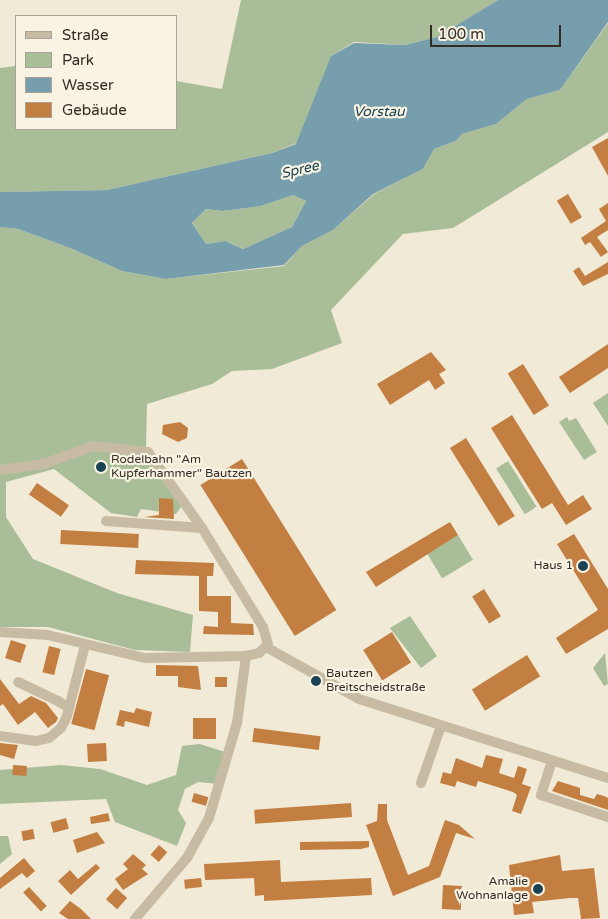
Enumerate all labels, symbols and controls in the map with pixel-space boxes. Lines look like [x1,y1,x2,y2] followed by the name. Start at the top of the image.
[15,15,178,130] legend
[433,15,564,47] scale bar
[438,25,484,43] text: 100 m
[62,26,108,44] text: Straße
[62,51,94,69] text: Park
[62,76,114,94] text: Wasser
[62,101,127,119] text: Gebäude
[353,104,405,120] water label: Vorstau
[279,158,321,182] water label: Spree
[111,453,252,481] place label: Rodelbahn "Am Kupferhammer" Bautzen
[95,461,107,473] marker: Rodelbahn "Am Kupferhammer" Bautzen
[534,559,573,573] place label: Haus 1
[577,560,589,572] marker: Haus 1
[326,667,426,695] place label: Bautzen Breitscheidstraße
[310,675,322,687] marker: Bautzen Breitscheidstraße
[456,875,528,903] place label: Amalie Wohnanlage
[532,883,544,895] marker: Amalie Wohnanlage

